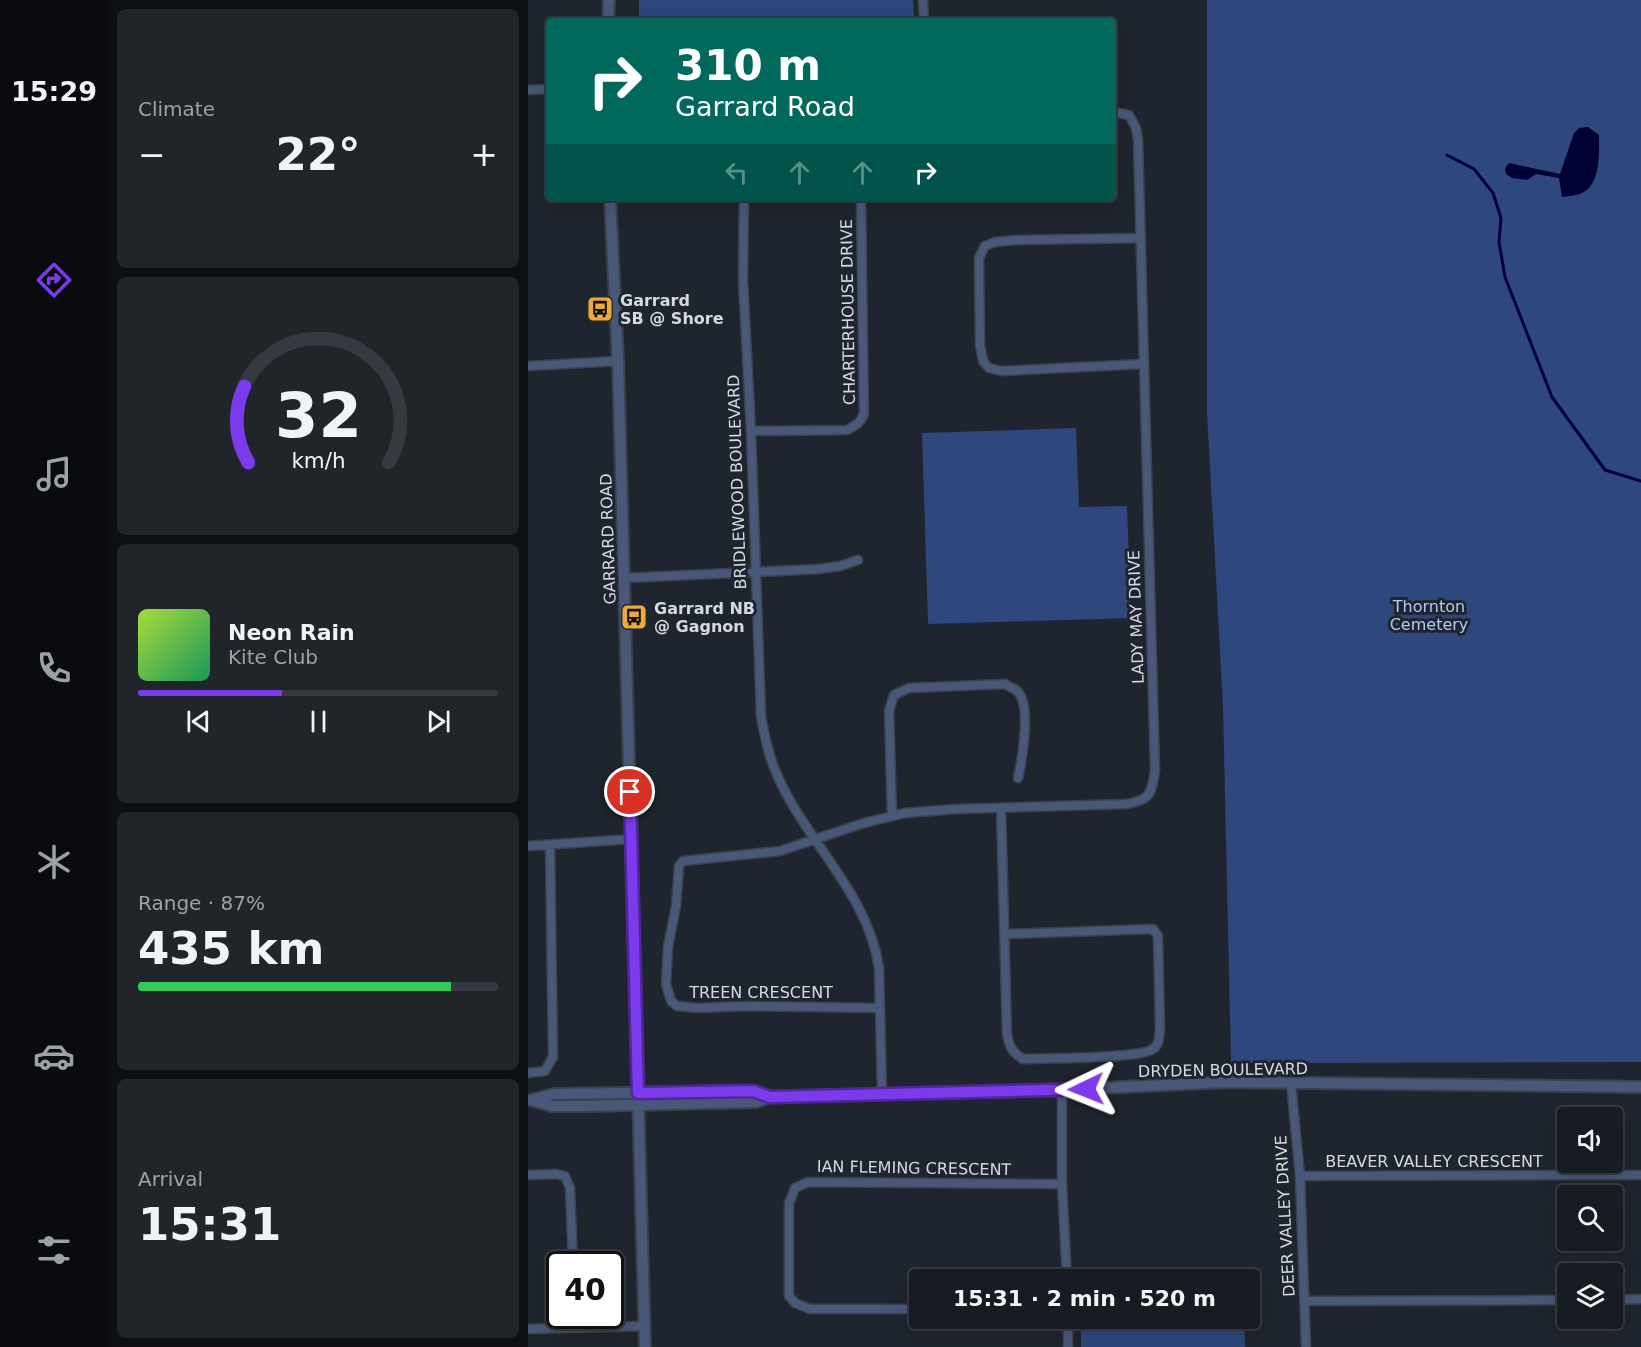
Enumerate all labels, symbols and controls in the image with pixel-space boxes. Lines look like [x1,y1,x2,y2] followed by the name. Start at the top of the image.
[675,41,821,90] text: 310 m
[576,42,654,120] icon: right
[11,76,97,107] text: 15:29
[675,91,855,122] text: Garrard Road
[138,97,215,121] text: Climate
[275,128,361,181] text: 22°
[138,135,166,174] text: −
[470,135,498,174] text: +
[720,156,753,189] icon: left
[783,156,816,189] icon: ahead
[846,156,879,189] icon: ahead
[909,156,942,189] icon: right
[837,219,859,405] street label: CHARTERHOUSE DRIVE
[33,259,75,301] icon: directions
[620,291,724,328] place label: Garrard SB @ Shore
[585,294,615,324] bus stop icon: Garrard SB @ Shore
[724,374,750,590] street label: BRIDLEWOOD BOULEVARD
[275,379,361,452] text: 32
[291,448,345,473] text: km/h
[33,453,75,495] icon: music
[596,473,620,605] street label: GARRARD ROAD
[1124,550,1148,684] street label: LADY MAY DRIVE
[1390,597,1468,634] park label: Thornton Cemetery
[654,599,755,636] place label: Garrard NB @ Gagnon
[619,602,649,632] bus stop icon: Garrard NB @ Gagnon
[228,620,355,645] text: Neon Rain
[228,645,318,669] text: Kite Club
[33,647,75,689] icon: phone
[182,705,215,738] icon: previous
[302,705,335,738] icon: pause
[422,705,455,738] icon: next
[604,766,655,817] pin
[613,775,646,808] icon: arrive
[33,841,75,883] icon: climate
[138,891,265,915] text: Range · 87%
[138,922,324,975] text: 435 km
[688,983,833,1002] street label: TREEN CRESCENT
[33,1035,75,1077] icon: car
[1054,1057,1118,1121] position arrow
[1138,1059,1308,1081] street label: DRYDEN BOULEVARD
[1557,1107,1623,1329] map controls
[1557,1107,1623,1173] button: sound
[1271,1135,1299,1297] street label: DEER VALLEY DRIVE
[1325,1152,1543,1171] street label: BEAVER VALLEY CRESCENT
[817,1157,1012,1179] street label: IAN FLEMING CRESCENT
[138,1167,203,1191] text: Arrival
[1557,1185,1623,1251] button: search
[138,1198,281,1251] text: 15:31
[33,1229,75,1271] icon: filters
[546,1251,624,1329] speed limit sign: 40
[1557,1263,1623,1329] button: layers
[953,1286,1216,1311] text: 15:31 · 2 min · 520 m

